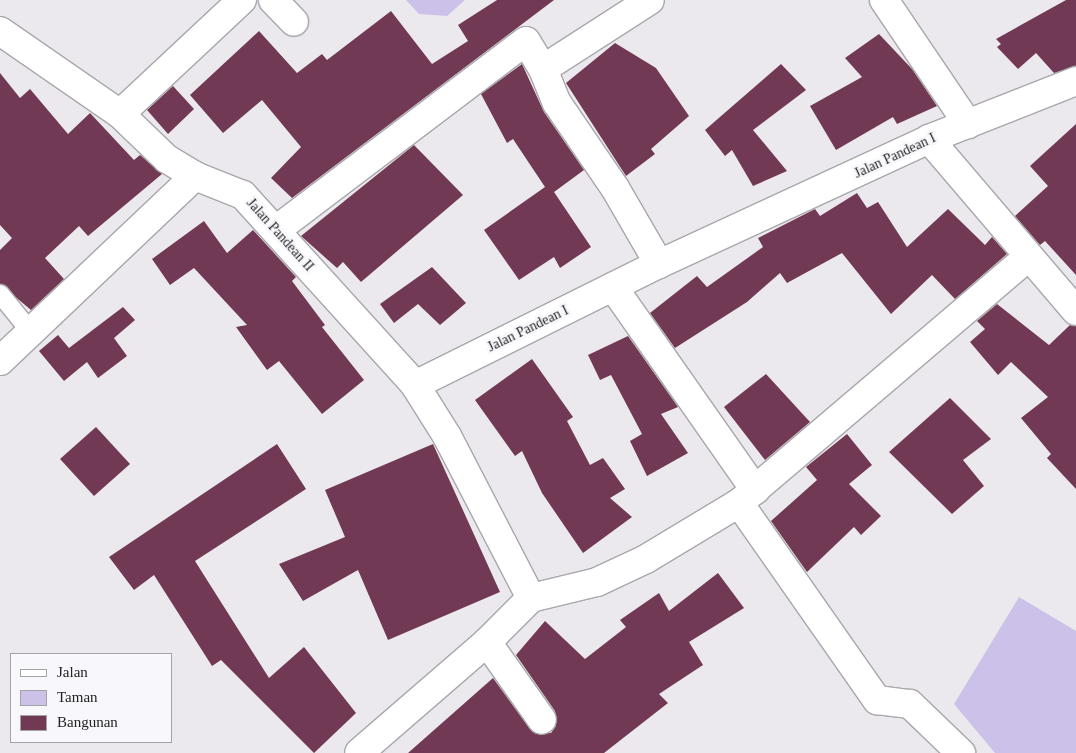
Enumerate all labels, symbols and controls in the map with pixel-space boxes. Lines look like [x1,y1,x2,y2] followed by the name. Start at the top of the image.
[852,130,938,182] street label: Jalan Pandean I
[243,195,317,275] street label: Jalan Pandean II
[485,302,571,356] street label: Jalan Pandean I
[10,653,172,743] legend
[57,664,88,680] text: Jalan
[57,689,98,705] text: Taman
[57,714,118,730] text: Bangunan

